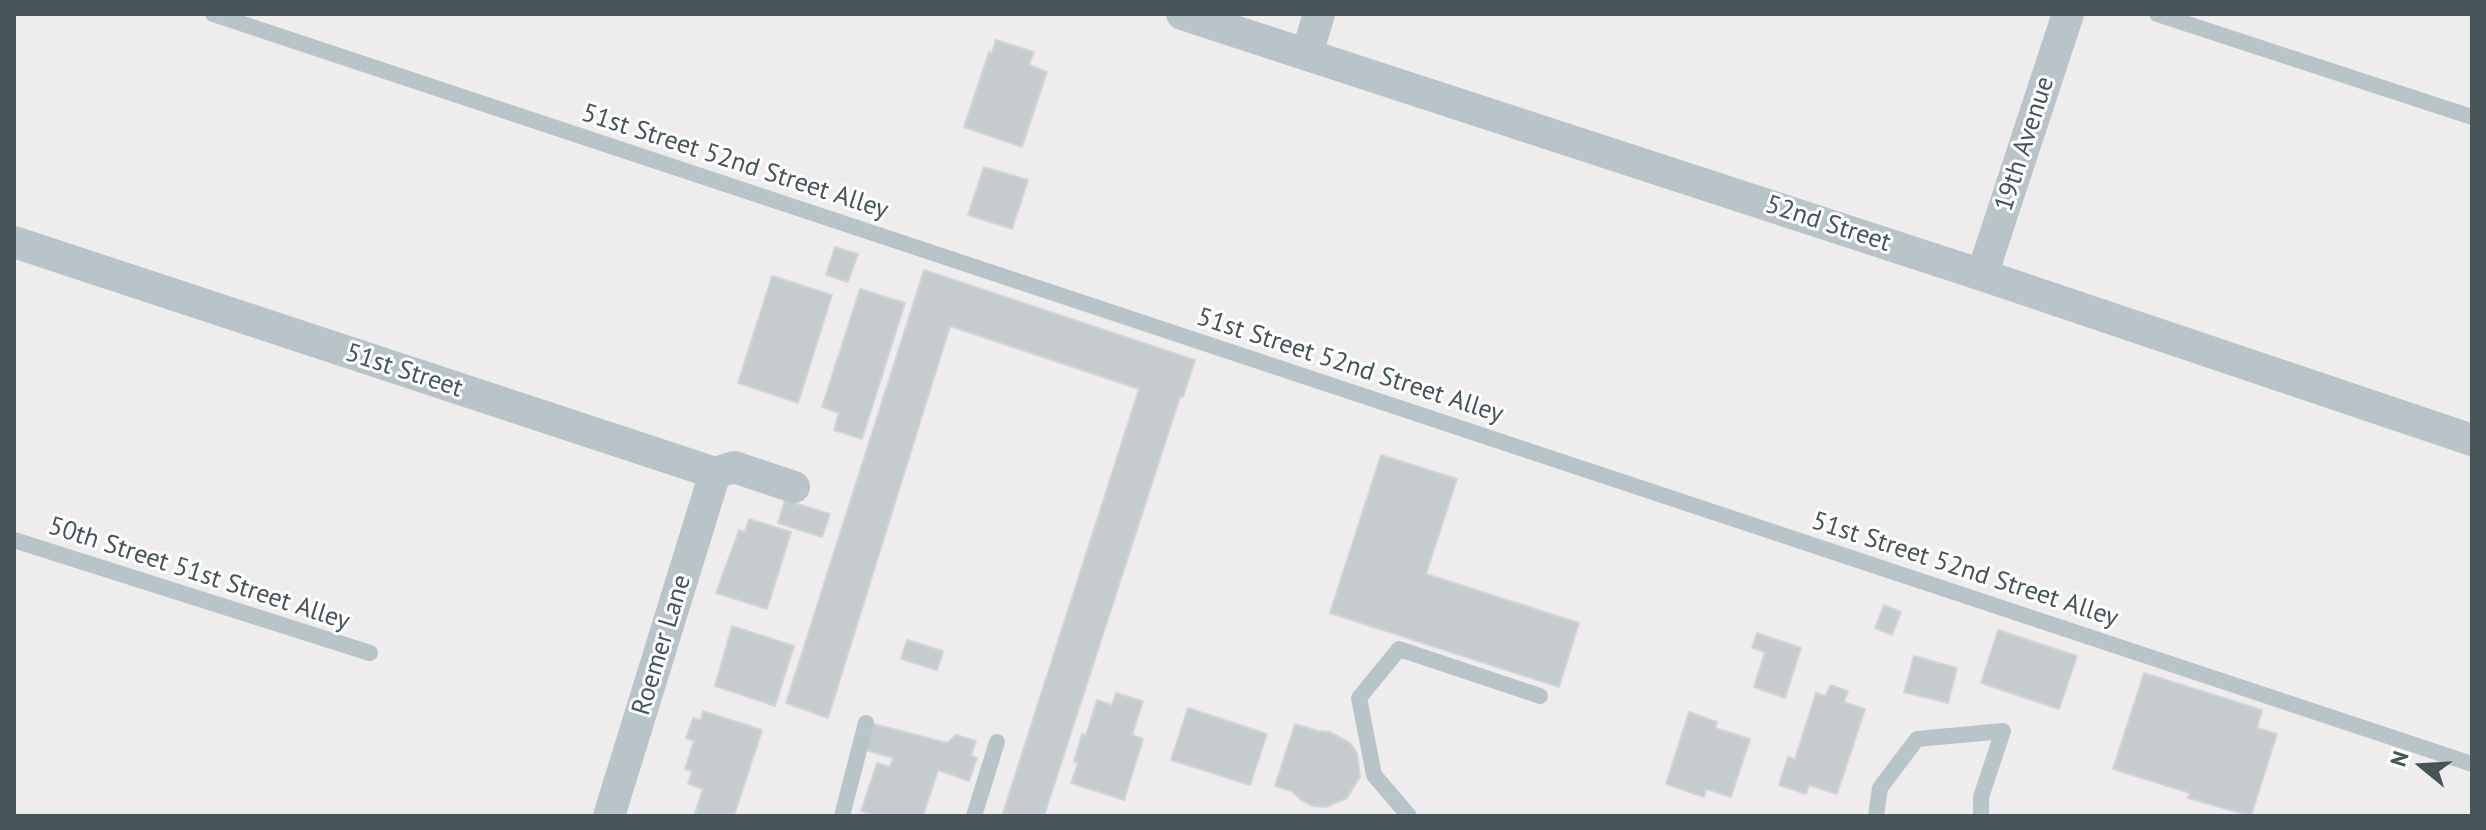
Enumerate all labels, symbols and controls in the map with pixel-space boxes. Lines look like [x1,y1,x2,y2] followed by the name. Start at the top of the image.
[1989,73,2061,215] street label: 19th Avenue
[578,98,892,226] street label: 51st Street 52nd Street Alley
[1761,189,1895,259] street label: 52nd Street
[1193,302,1507,430] street label: 51st Street 52nd Street Alley
[341,337,467,405] street label: 51st Street
[1808,506,2122,634] street label: 51st Street 52nd Street Alley
[44,510,354,638] street label: 50th Street 51st Street Alley
[626,571,698,719] street label: Roemer Lane
[2382,726,2462,806] north arrow
[2384,747,2415,770] text: N

